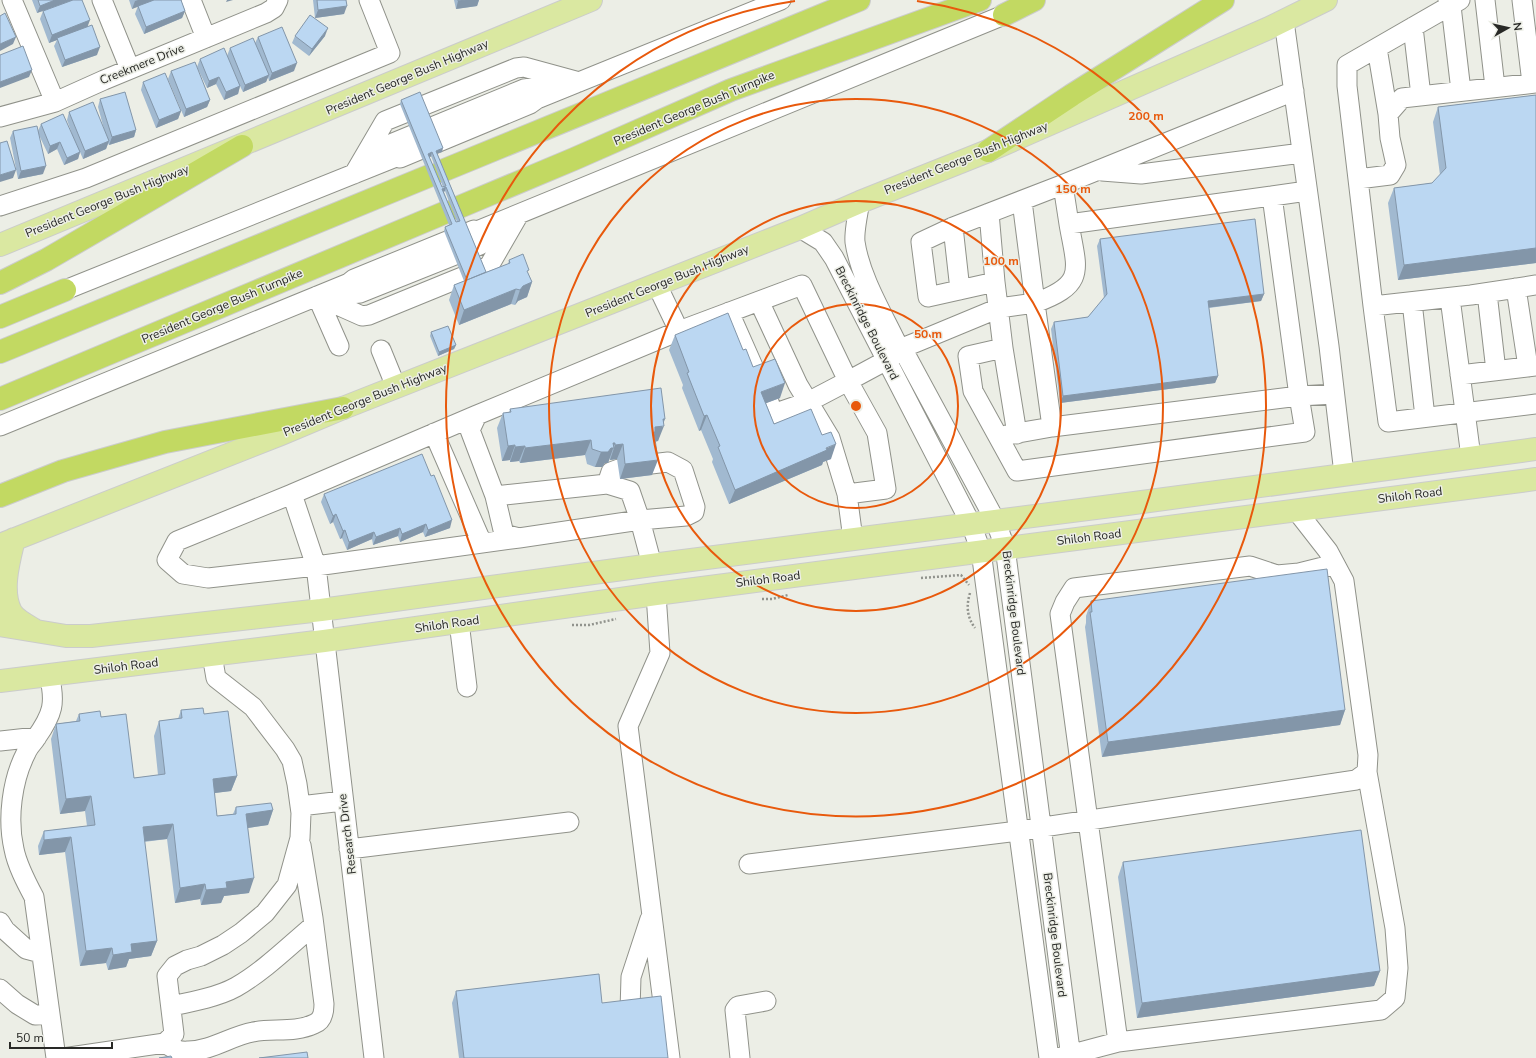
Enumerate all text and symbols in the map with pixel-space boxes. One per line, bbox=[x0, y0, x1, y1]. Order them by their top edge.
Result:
north arrow bbox=[1488, 8, 1528, 48]
text: N bbox=[1509, 22, 1525, 32]
street label: President George Bush Highway bbox=[323, 35, 492, 119]
street label: Creekmere Drive bbox=[97, 40, 187, 88]
street label: President George Bush Turnpike bbox=[611, 67, 777, 149]
text: 200 m bbox=[1128, 108, 1164, 124]
street label: President George Bush Highway bbox=[882, 117, 1051, 198]
street label: President George Bush Highway bbox=[23, 160, 192, 241]
text: 150 m bbox=[1055, 181, 1091, 197]
street label: President George Bush Highway bbox=[583, 240, 752, 321]
text: 100 m bbox=[983, 253, 1019, 269]
street label: Breckinridge Boulevard bbox=[831, 263, 903, 383]
street label: President George Bush Turnpike bbox=[139, 265, 305, 347]
text: 50 m bbox=[914, 326, 942, 342]
street label: President George Bush Highway bbox=[281, 359, 450, 440]
centre of rings bbox=[849, 399, 863, 413]
street label: Shiloh Road bbox=[1377, 483, 1443, 507]
street label: Shiloh Road bbox=[1056, 525, 1122, 549]
street label: Breckinridge Boulevard bbox=[998, 550, 1030, 676]
street label: Shiloh Road bbox=[735, 567, 801, 591]
street label: Shiloh Road bbox=[414, 612, 480, 636]
street label: Shiloh Road bbox=[93, 654, 159, 678]
street label: Research Drive bbox=[334, 793, 360, 875]
street label: Breckinridge Boulevard bbox=[1039, 872, 1071, 998]
scale bar bbox=[10, 1024, 112, 1050]
text: 50 m bbox=[16, 1030, 44, 1046]

